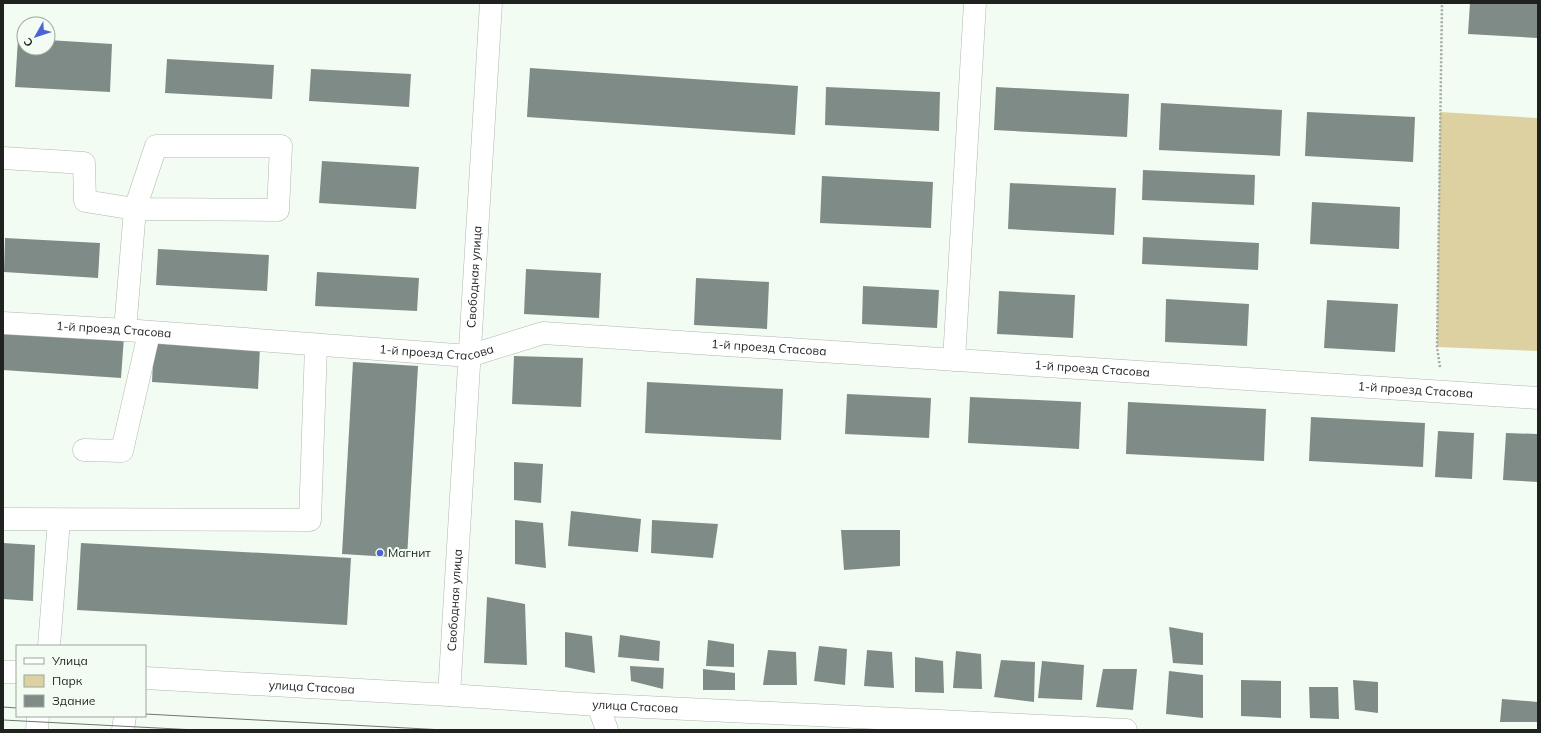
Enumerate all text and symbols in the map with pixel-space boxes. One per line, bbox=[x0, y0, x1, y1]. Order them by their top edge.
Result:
north arrow bbox=[16, 16, 56, 56]
text: С bbox=[20, 35, 36, 50]
street label: Свободная улица bbox=[463, 225, 484, 328]
street label: 1-й проезд Стасова bbox=[56, 318, 172, 340]
street label: 1-й проезд Стасова bbox=[711, 336, 827, 359]
street label: 1-й проезд Стасова bbox=[379, 341, 495, 363]
street label: 1-й проезд Стасова bbox=[1034, 357, 1150, 380]
street label: 1-й проезд Стасова bbox=[1357, 378, 1474, 401]
place label: Магнит bbox=[388, 545, 431, 560]
marker: Магнит bbox=[375, 548, 385, 558]
street label: Свободная улица bbox=[444, 549, 465, 652]
legend bbox=[16, 645, 146, 717]
text: Улица bbox=[51, 653, 88, 668]
text: Парк bbox=[52, 673, 83, 688]
street label: улица Стасова bbox=[268, 677, 355, 697]
text: Здание bbox=[52, 693, 96, 708]
street label: улица Стасова bbox=[592, 696, 679, 716]

